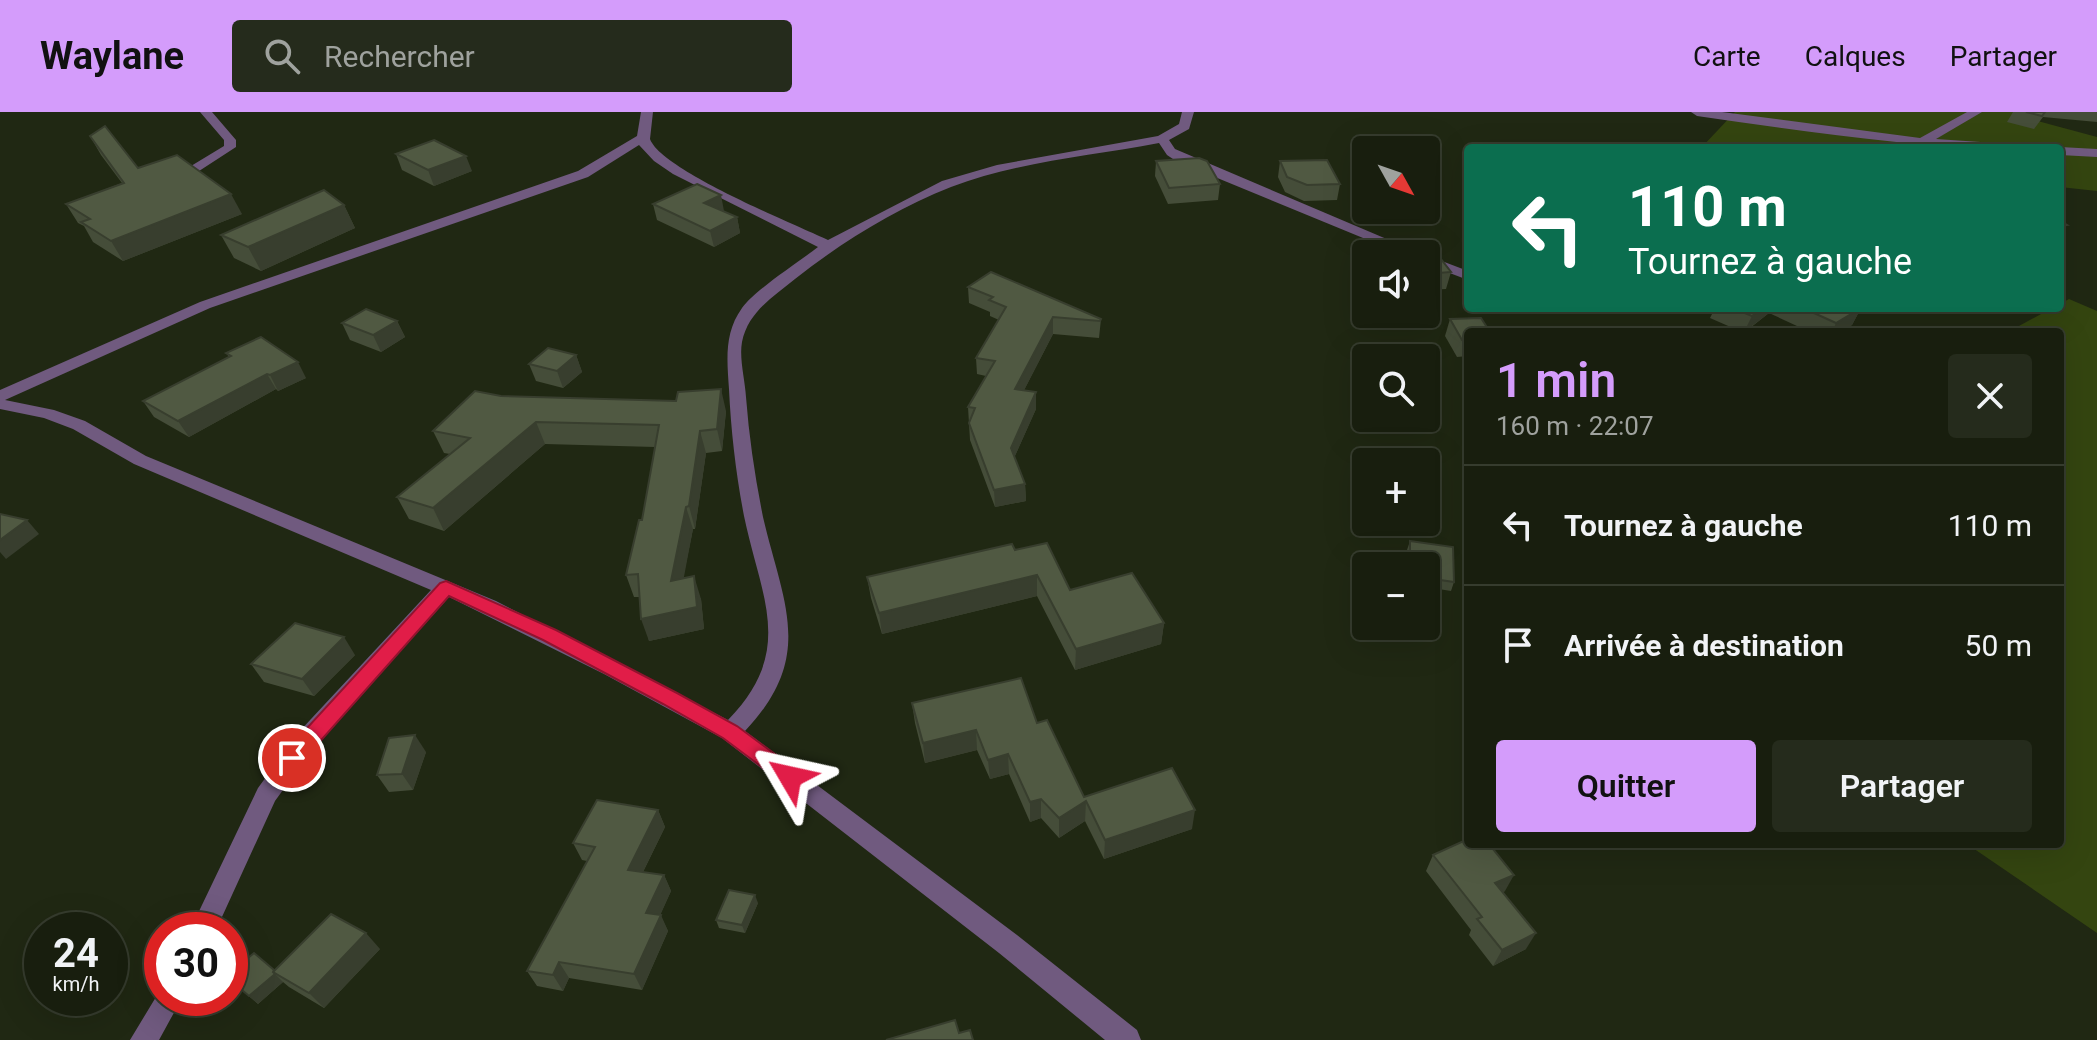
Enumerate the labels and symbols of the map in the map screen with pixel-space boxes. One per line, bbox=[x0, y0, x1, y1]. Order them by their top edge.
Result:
north arrow bbox=[1352, 136, 1440, 224]
pin bbox=[258, 724, 326, 792]
position arrow bbox=[748, 735, 832, 819]
speed limit sign: 30 bbox=[144, 912, 248, 1016]

